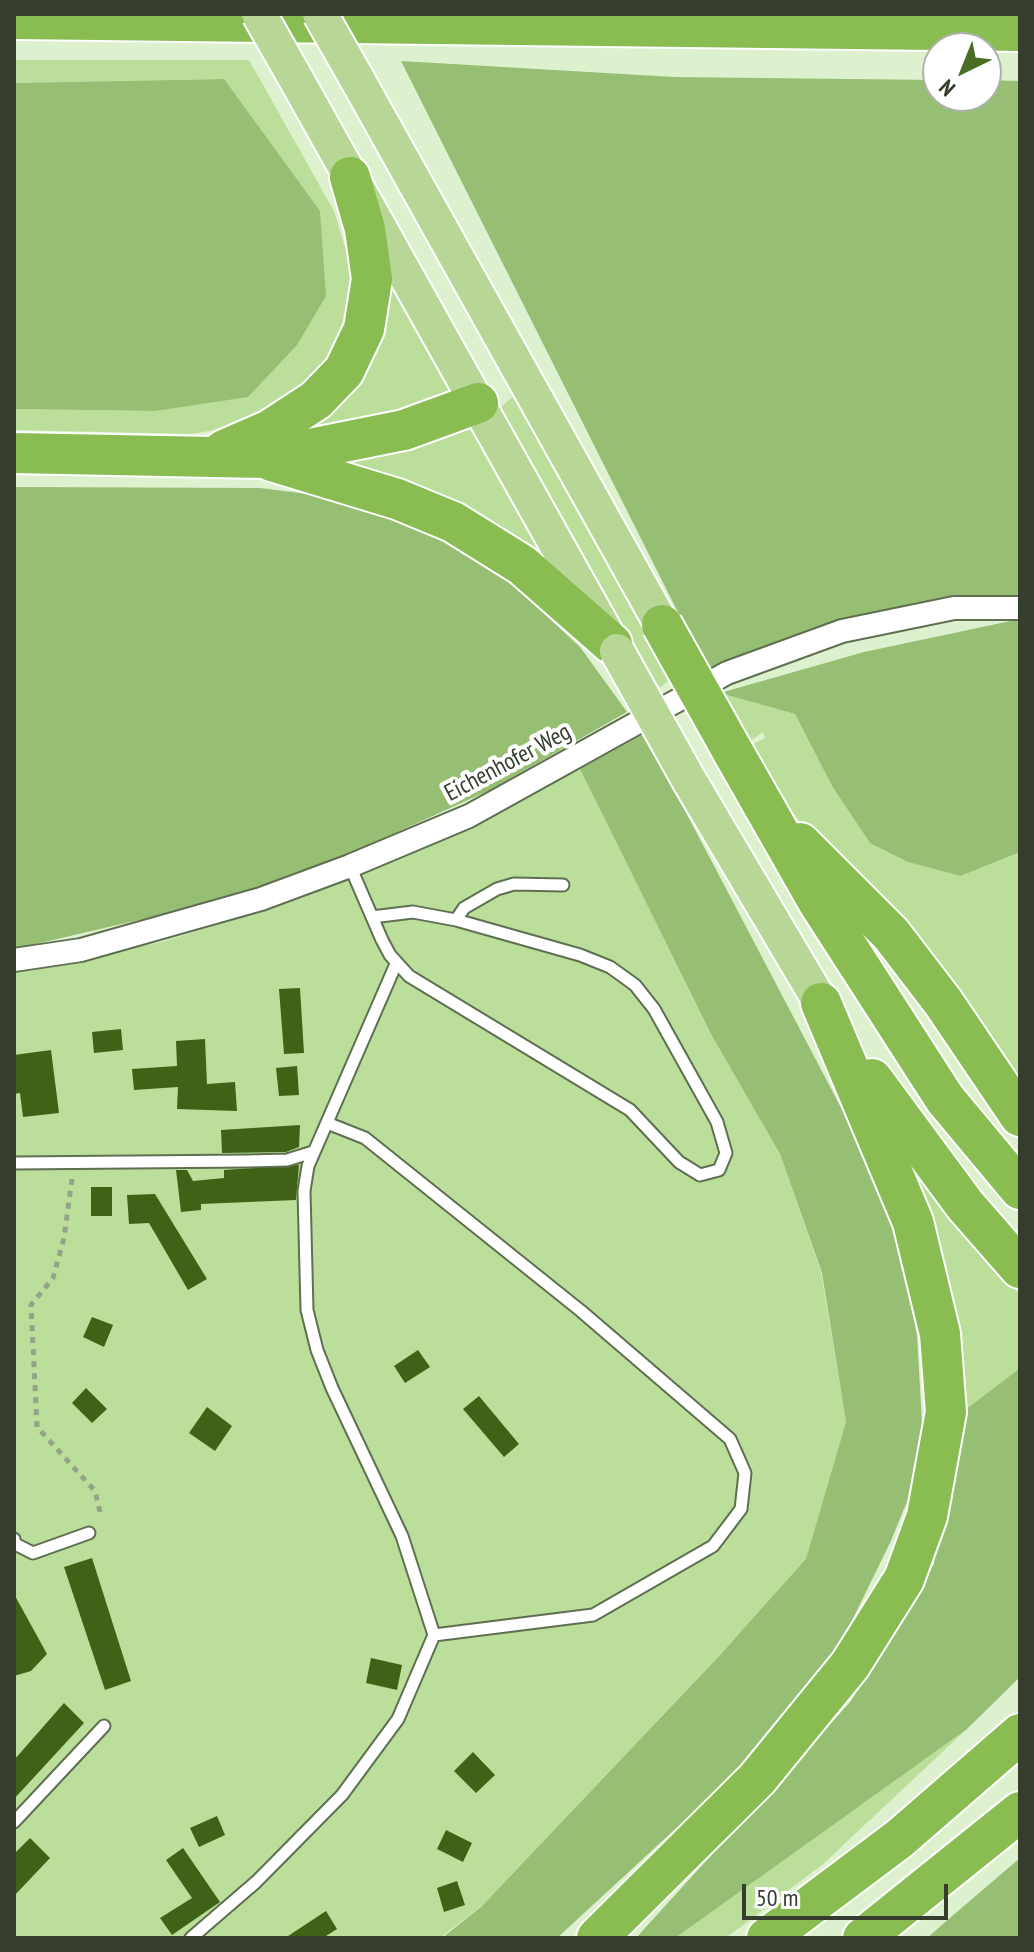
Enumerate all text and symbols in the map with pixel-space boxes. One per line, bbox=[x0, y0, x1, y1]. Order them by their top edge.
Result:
north arrow bbox=[922, 32, 1002, 112]
text: N bbox=[933, 74, 961, 102]
street label: Eichenhofer Weg bbox=[440, 718, 576, 808]
scale bar bbox=[746, 1868, 952, 1918]
text: 50 m bbox=[756, 1882, 798, 1913]

